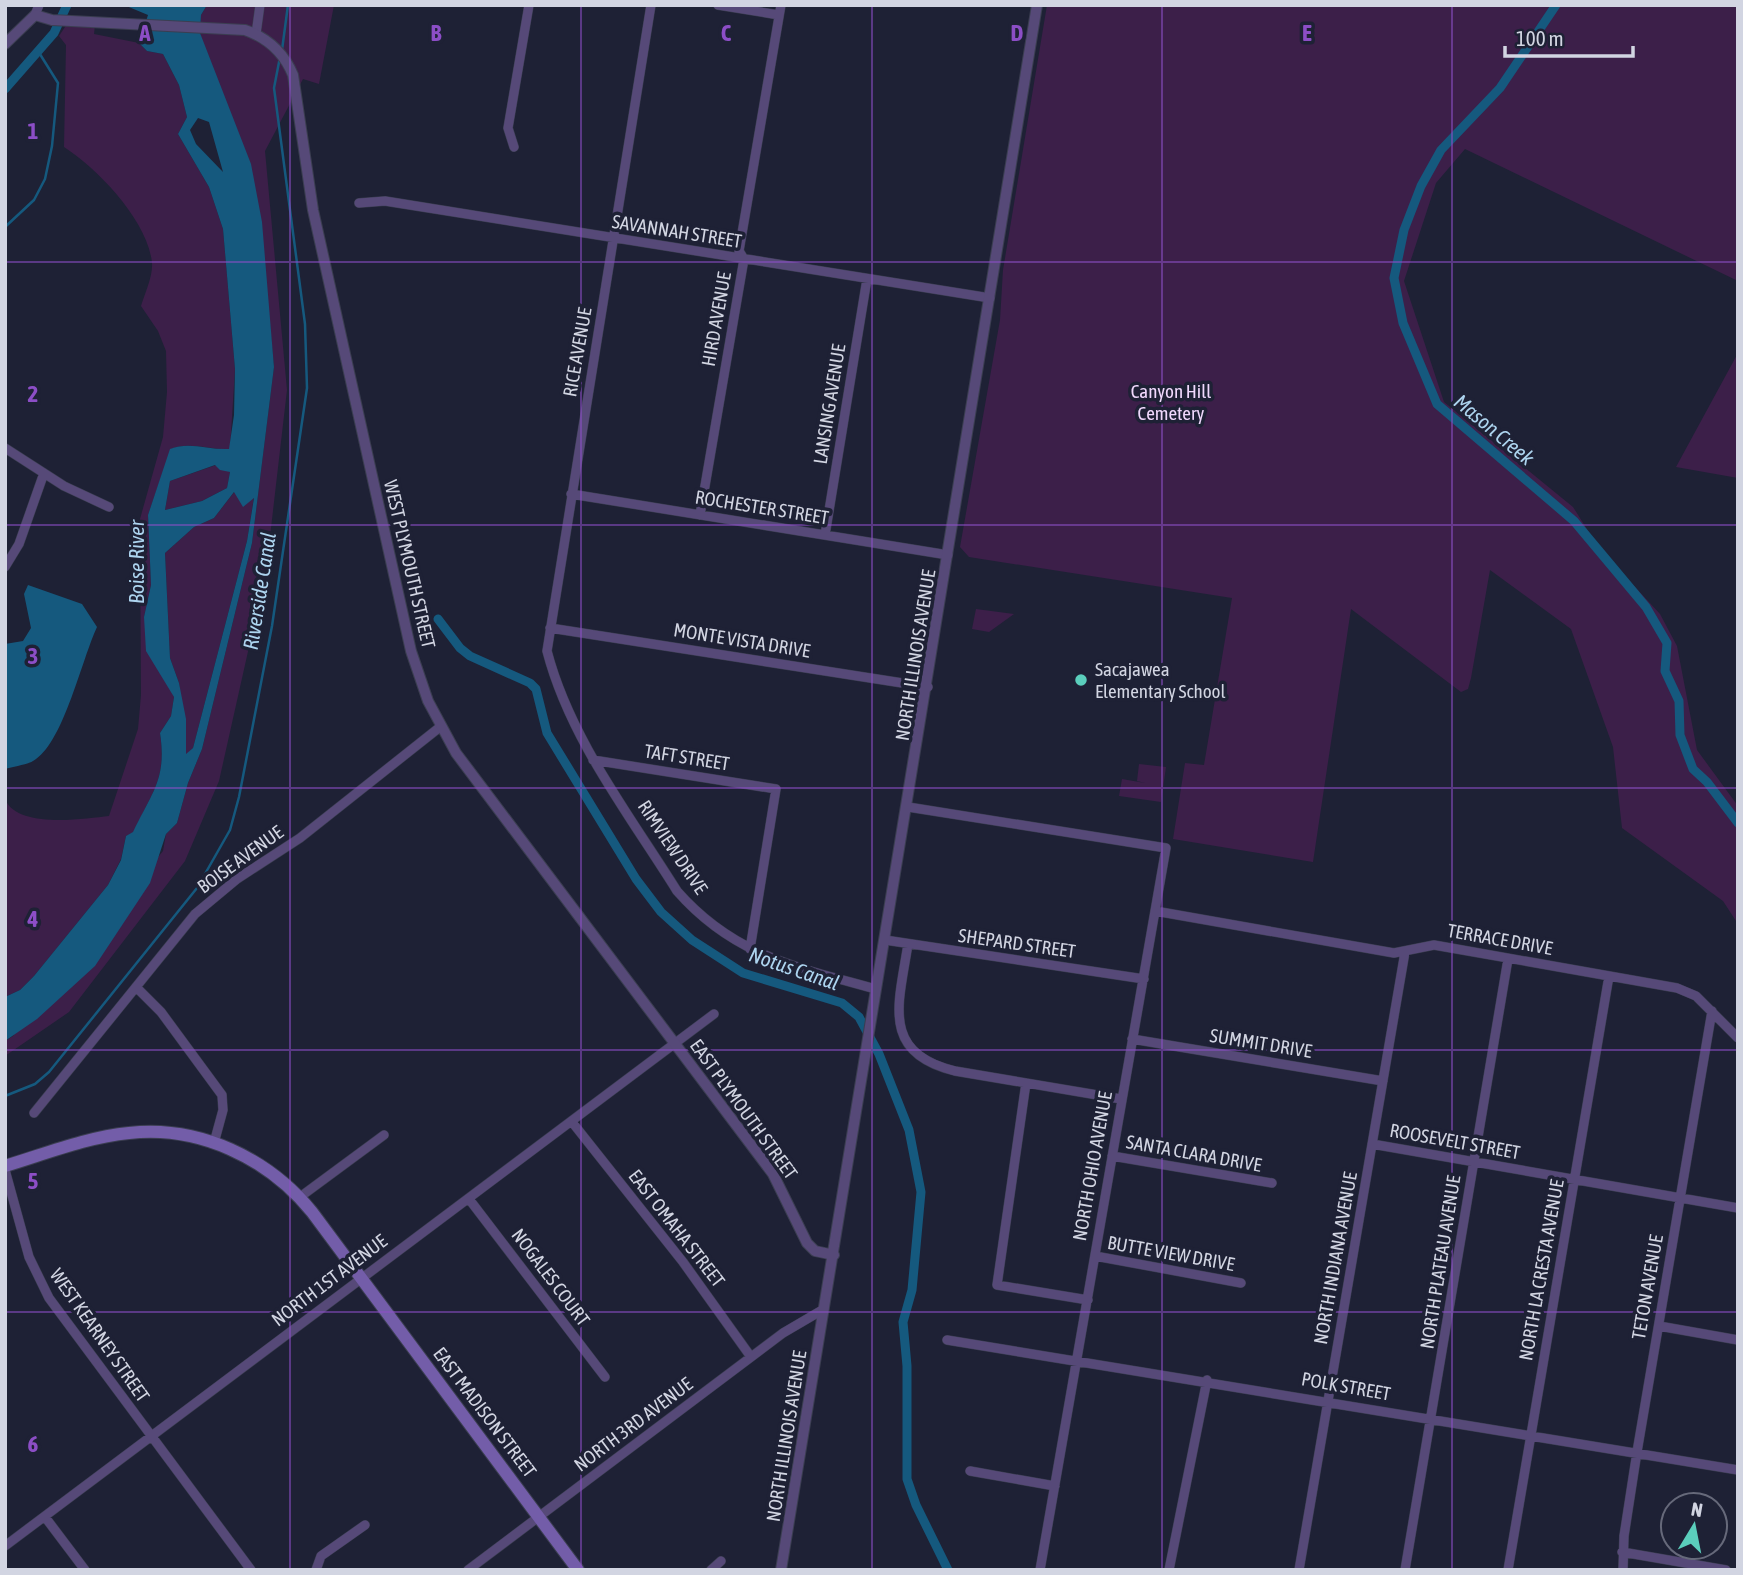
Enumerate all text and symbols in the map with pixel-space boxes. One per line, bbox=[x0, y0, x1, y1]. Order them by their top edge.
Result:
scale bar bbox=[1505, 14, 1633, 58]
text: A bbox=[138, 20, 151, 46]
text: B bbox=[431, 20, 442, 46]
text: C bbox=[721, 20, 732, 46]
text: D bbox=[1011, 20, 1024, 46]
text: E bbox=[1302, 20, 1312, 46]
text: 100 m bbox=[1516, 26, 1564, 50]
text: 1 bbox=[28, 118, 39, 144]
street label: SAVANNAH STREET bbox=[611, 210, 744, 252]
street label: HIRD AVENUE bbox=[697, 270, 735, 368]
street label: RICE AVENUE bbox=[558, 306, 596, 398]
street label: LANSING AVENUE bbox=[809, 342, 849, 466]
park label: Canyon Hill Cemetery bbox=[1131, 380, 1211, 424]
text: 2 bbox=[28, 381, 38, 407]
water label: Mason Creek bbox=[1450, 389, 1540, 470]
street label: WEST PLYMOUTH STREET bbox=[380, 478, 440, 651]
street label: ROCHESTER STREET bbox=[694, 486, 831, 529]
water label: Boise River bbox=[124, 519, 148, 604]
water label: Riverside Canal bbox=[238, 530, 280, 651]
street label: NORTH ILLINOIS AVENUE bbox=[891, 568, 939, 742]
street label: MONTE VISTA DRIVE bbox=[672, 618, 812, 662]
text: 3 bbox=[28, 643, 38, 669]
place label: Sacajawea Elementary School bbox=[1095, 658, 1226, 702]
marker: Sacajawea Elementary School bbox=[1073, 672, 1089, 688]
street label: TAFT STREET bbox=[643, 739, 732, 775]
street label: RIMVIEW DRIVE bbox=[634, 796, 712, 898]
street label: BOISE AVENUE bbox=[193, 821, 287, 897]
text: 4 bbox=[27, 906, 39, 932]
street label: TERRACE DRIVE bbox=[1446, 919, 1554, 959]
street label: SHEPARD STREET bbox=[957, 924, 1078, 962]
water label: Notus Canal bbox=[746, 941, 842, 995]
street label: SUMMIT DRIVE bbox=[1208, 1024, 1314, 1062]
street label: EAST PLYMOUTH STREET bbox=[686, 1035, 803, 1184]
street label: NORTH OHIO AVENUE bbox=[1068, 1090, 1116, 1242]
street label: ROOSEVELT STREET bbox=[1388, 1119, 1523, 1163]
street label: SANTA CLARA DRIVE bbox=[1125, 1130, 1263, 1176]
street label: EAST OMAHA STREET bbox=[624, 1165, 730, 1292]
text: 5 bbox=[28, 1168, 39, 1194]
street label: NORTH INDIANA AVENUE bbox=[1309, 1170, 1361, 1346]
street label: NORTH PLATEAU AVENUE bbox=[1415, 1174, 1465, 1350]
street label: NORTH LA CRESTA AVENUE bbox=[1514, 1178, 1568, 1362]
street label: NOGALES COURT bbox=[507, 1224, 595, 1330]
street label: NORTH 1ST AVENUE bbox=[267, 1230, 391, 1330]
street label: BUTTE VIEW DRIVE bbox=[1106, 1231, 1236, 1275]
street label: TETON AVENUE bbox=[1627, 1233, 1667, 1341]
street label: WEST KEARNEY STREET bbox=[46, 1264, 155, 1406]
street label: EAST MADISON STREET bbox=[429, 1343, 541, 1482]
street label: NORTH ILLINOIS AVENUE bbox=[762, 1349, 810, 1523]
street label: POLK STREET bbox=[1300, 1367, 1393, 1405]
street label: NORTH 3RD AVENUE bbox=[570, 1372, 696, 1476]
text: 6 bbox=[28, 1431, 39, 1457]
north arrow bbox=[1659, 1491, 1729, 1561]
text: N bbox=[1690, 1497, 1704, 1521]

